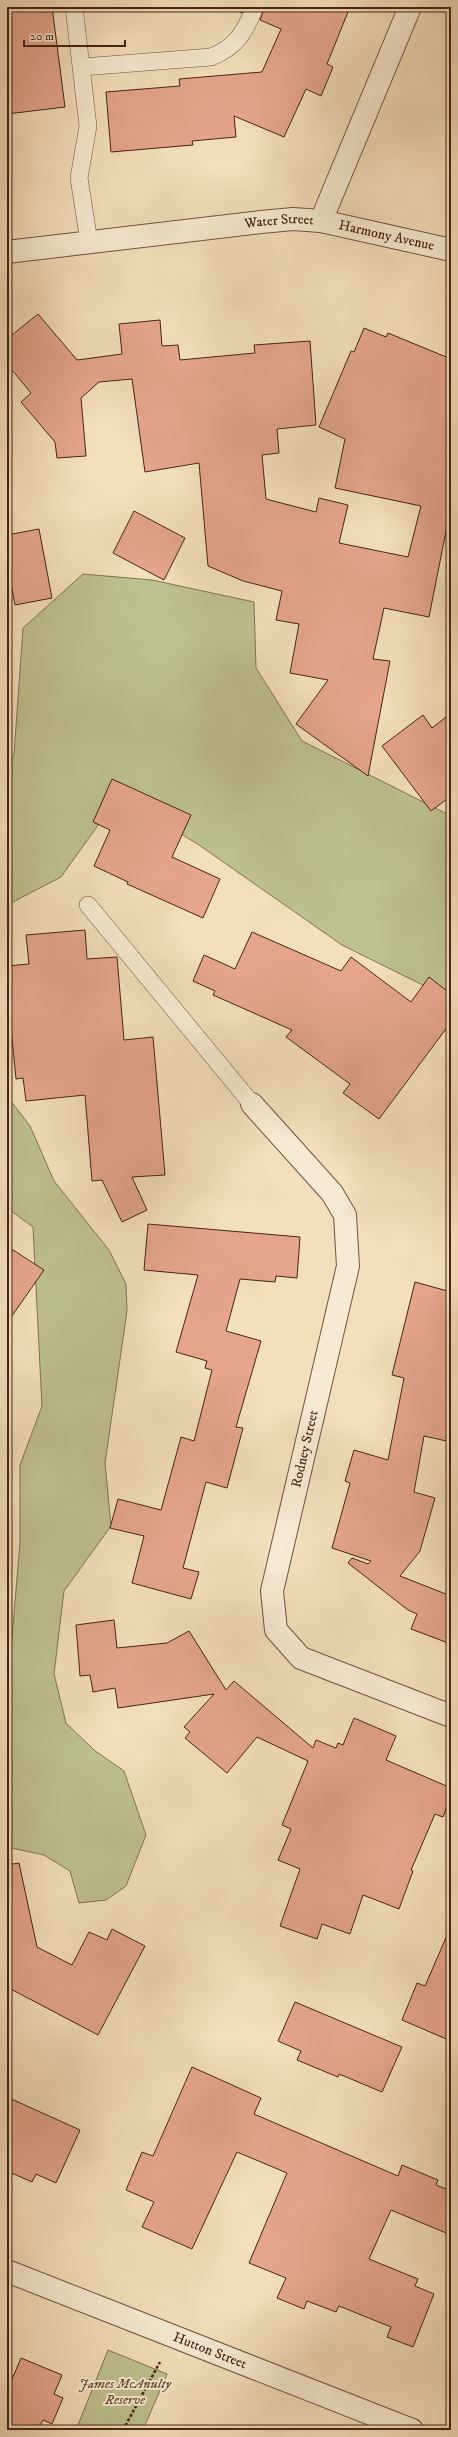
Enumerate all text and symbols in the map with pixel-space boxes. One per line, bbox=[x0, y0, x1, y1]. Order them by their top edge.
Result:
scale bar bbox=[24, 22, 125, 48]
text: 20 m bbox=[30, 29, 54, 44]
street label: Water Street bbox=[243, 210, 315, 233]
street label: Harmony Avenue bbox=[337, 216, 436, 255]
street label: Rodney Street bbox=[287, 1408, 323, 1489]
street label: Hutton Street bbox=[171, 2328, 250, 2373]
park label: James McAnulty Reserve bbox=[79, 2375, 173, 2409]

